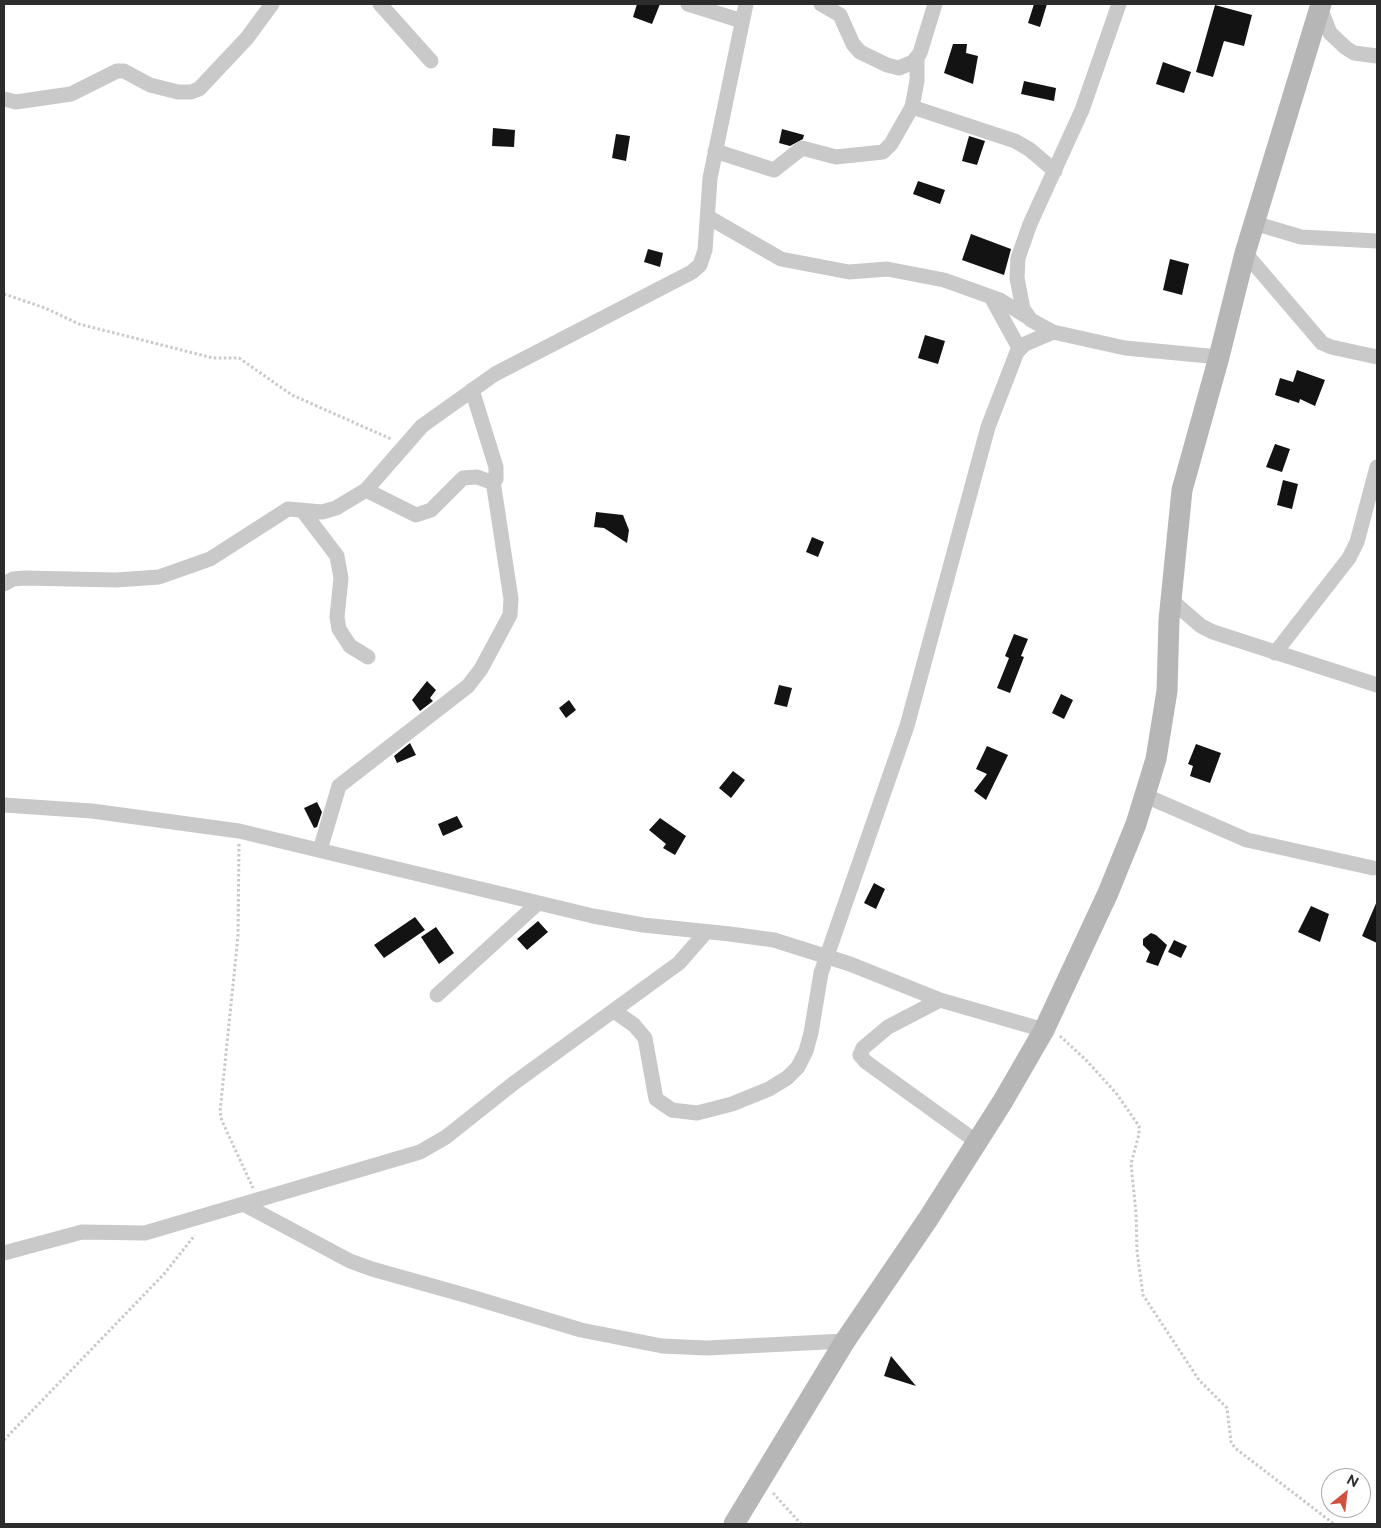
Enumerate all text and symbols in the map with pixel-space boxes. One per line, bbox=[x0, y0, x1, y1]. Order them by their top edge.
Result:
north arrow bbox=[1321, 1468, 1371, 1518]
text: N bbox=[1344, 1471, 1361, 1490]

